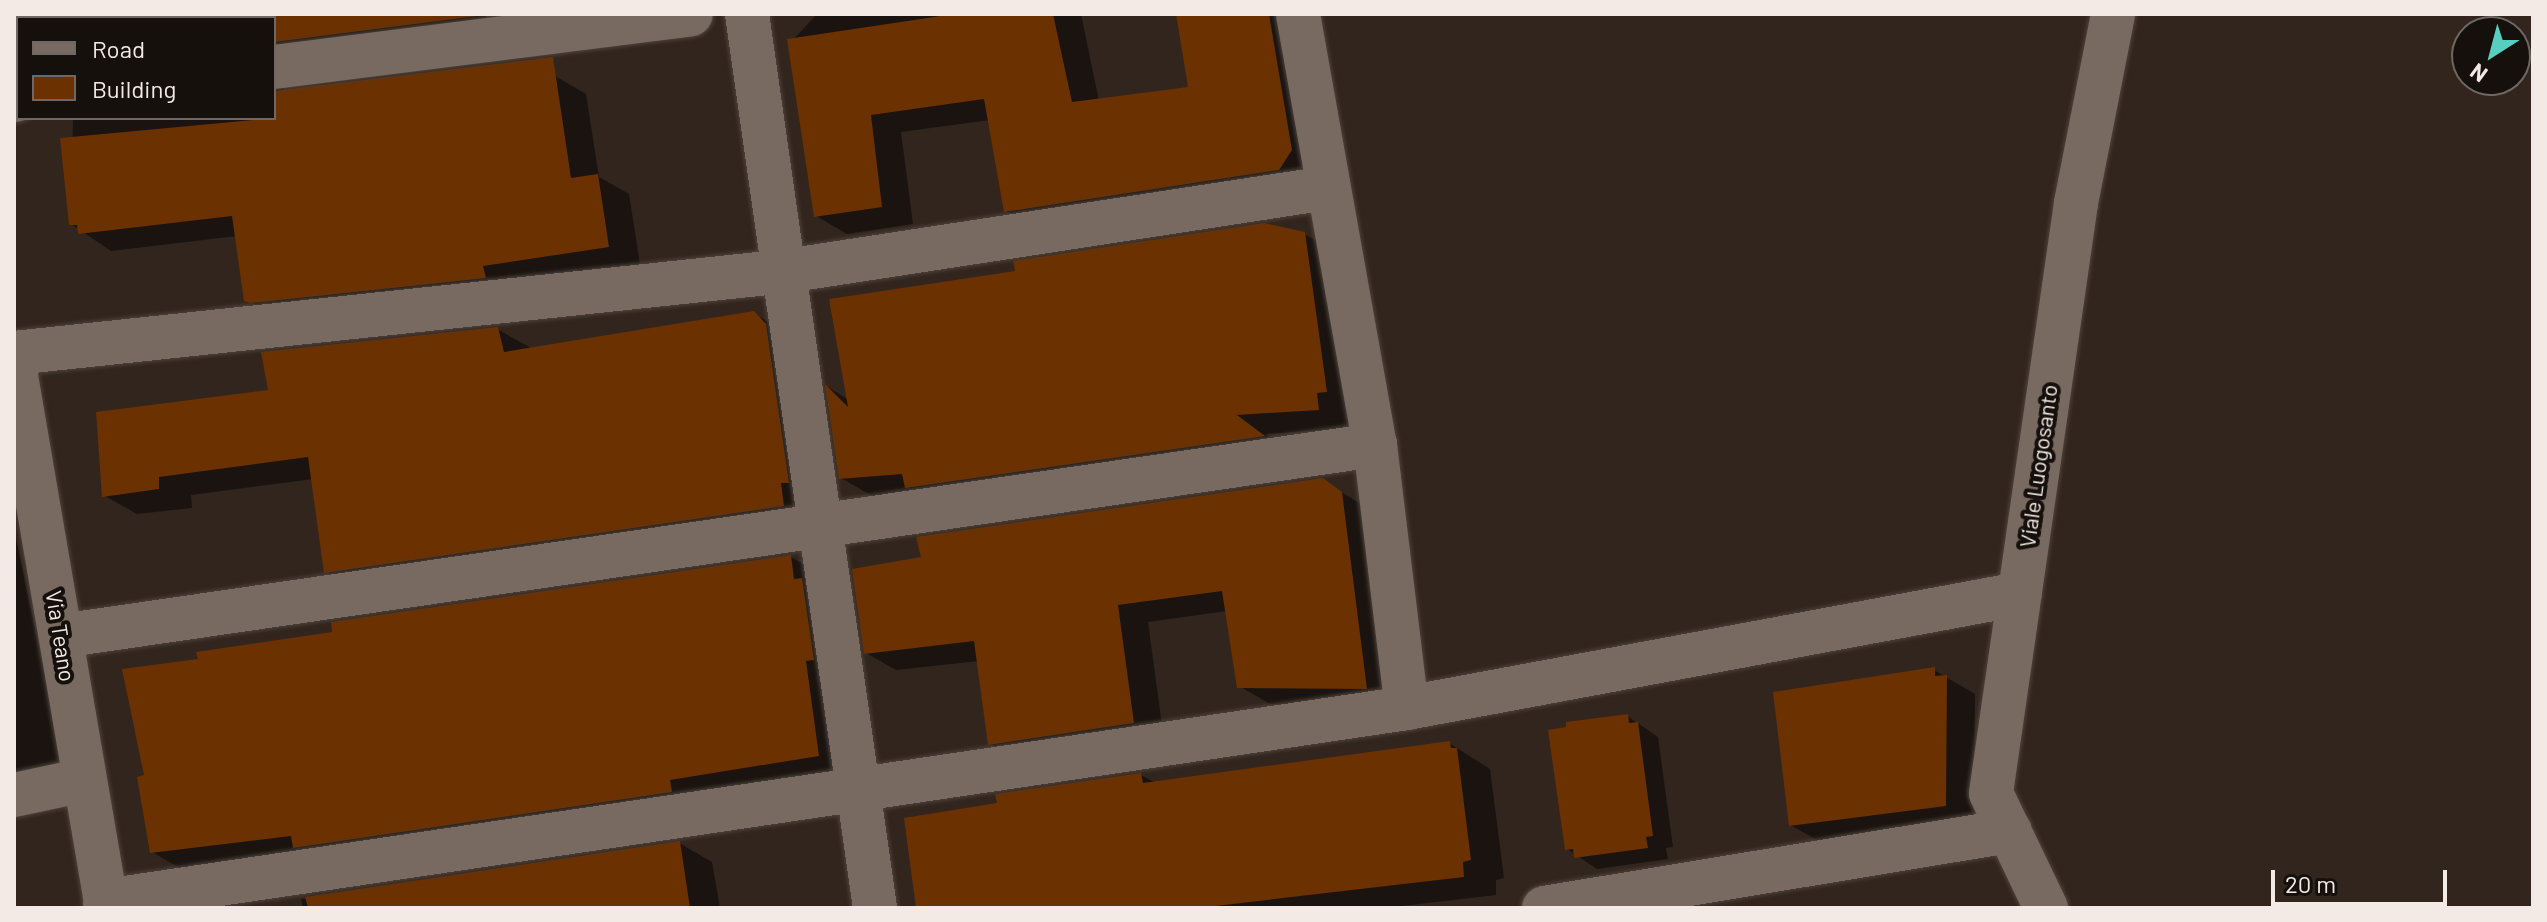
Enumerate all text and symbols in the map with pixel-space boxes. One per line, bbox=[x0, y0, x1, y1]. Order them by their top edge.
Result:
legend bbox=[16, 16, 276, 120]
north arrow bbox=[2451, 16, 2531, 96]
text: Road bbox=[92, 34, 145, 63]
text: N bbox=[2465, 59, 2492, 89]
text: Building bbox=[92, 74, 176, 103]
street label: Viale Luogosanto bbox=[2013, 383, 2063, 549]
street label: Via Teano bbox=[41, 589, 81, 683]
scale bar bbox=[2275, 854, 2451, 904]
text: 20 m bbox=[2285, 869, 2336, 898]

